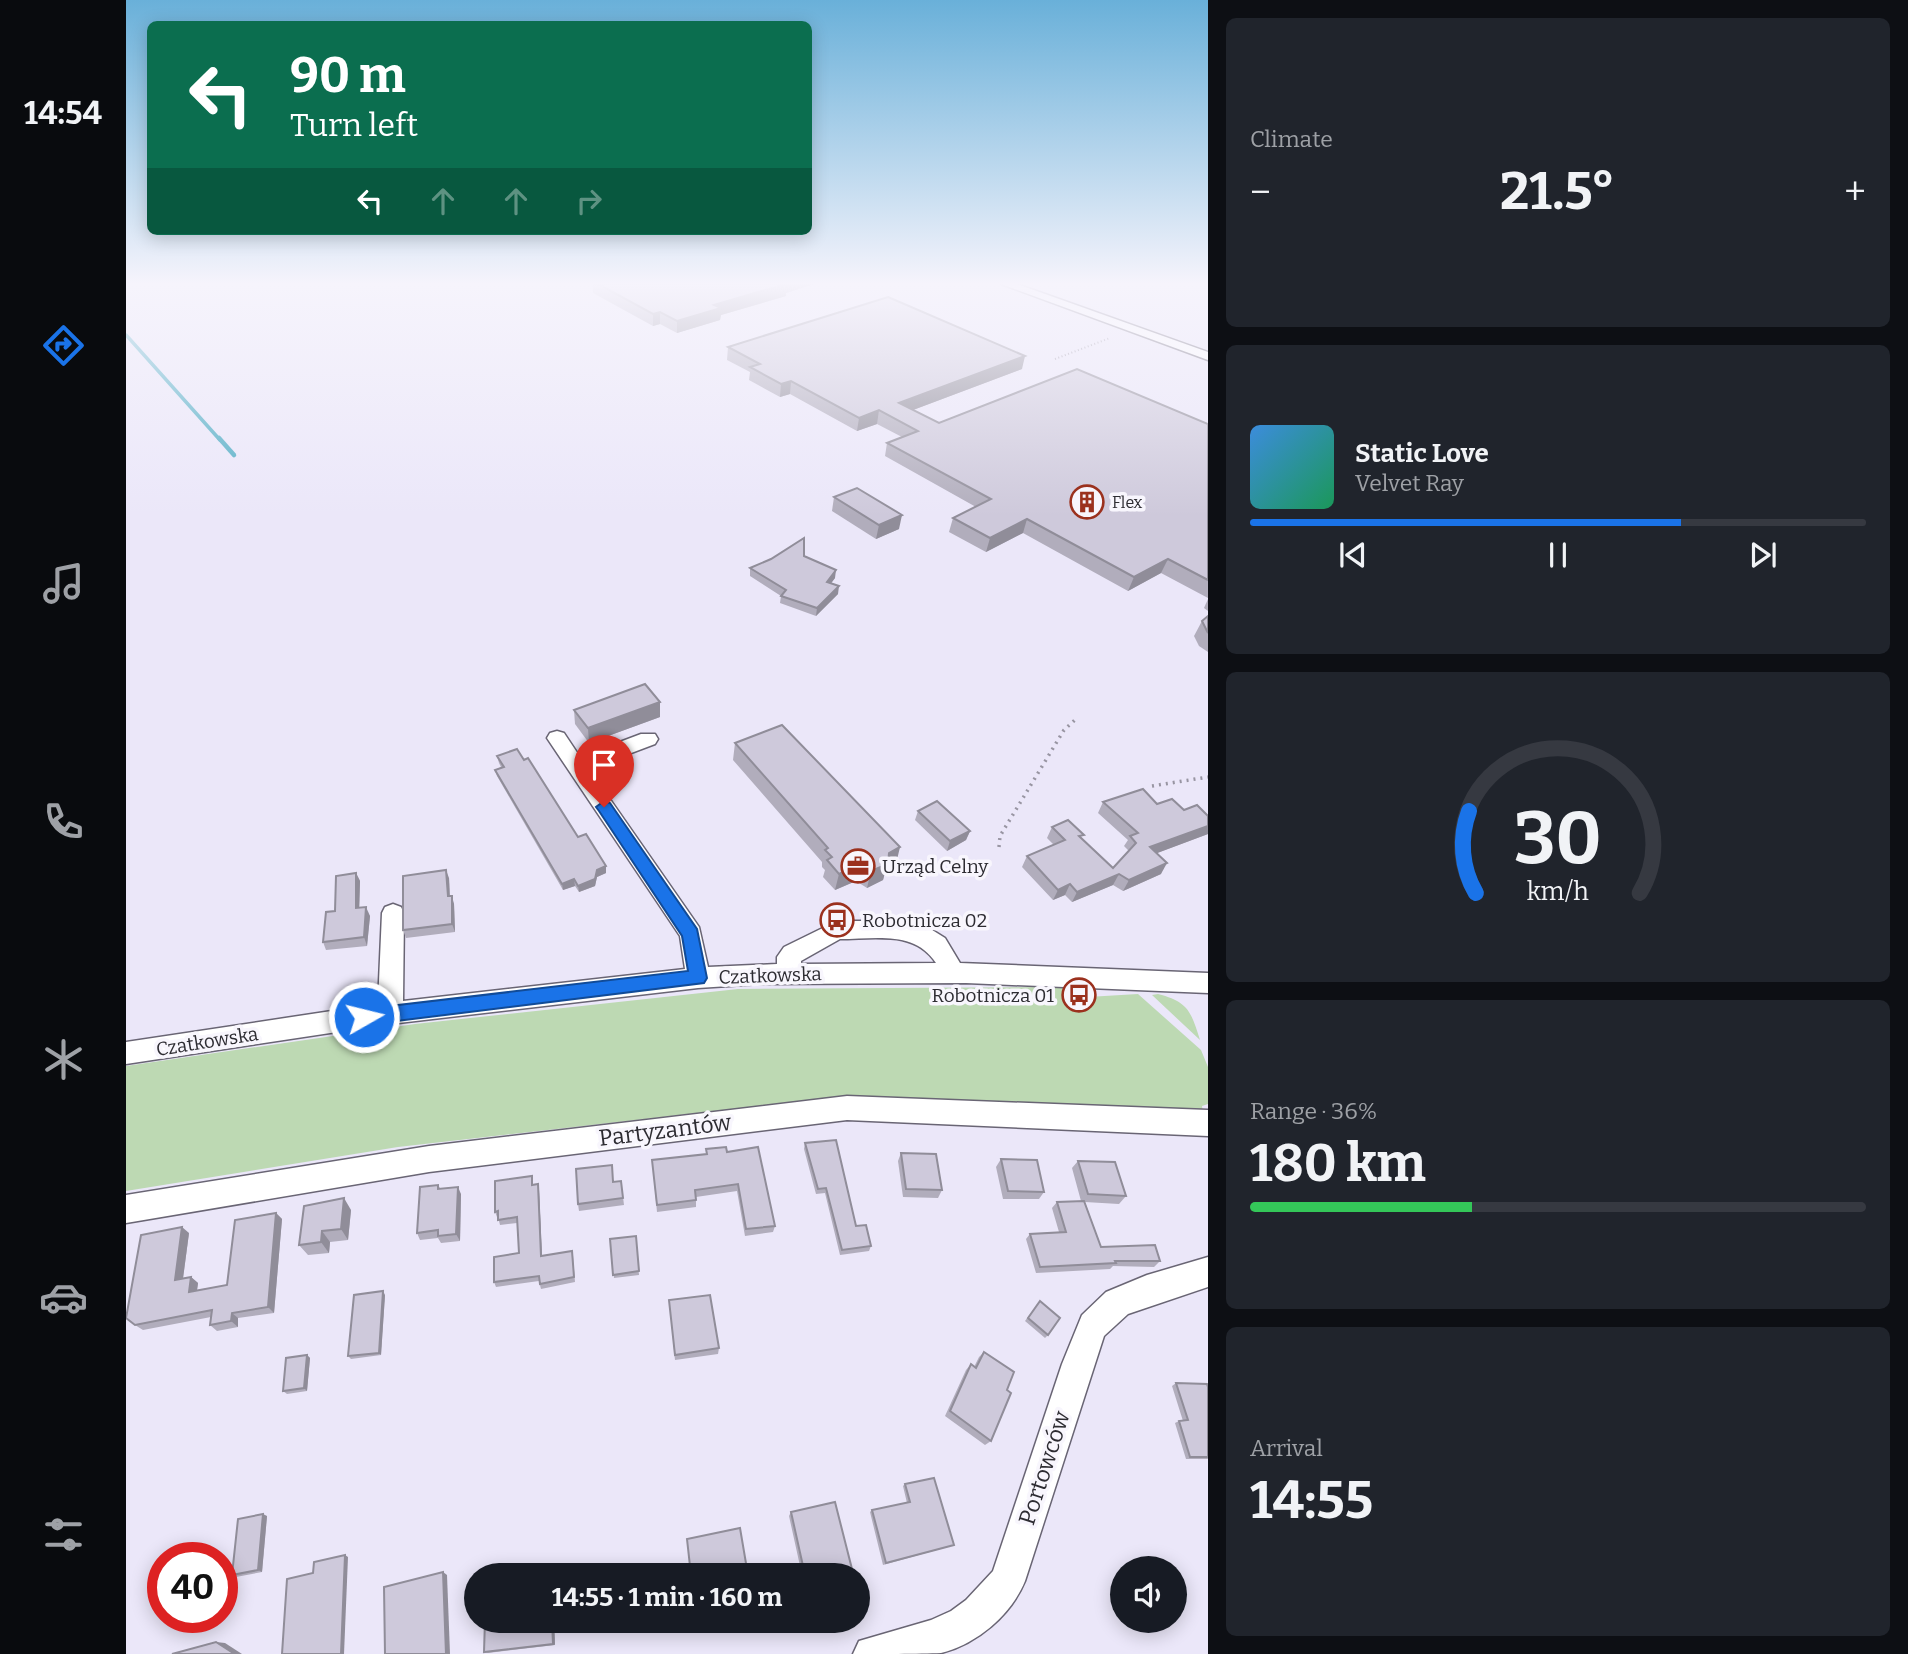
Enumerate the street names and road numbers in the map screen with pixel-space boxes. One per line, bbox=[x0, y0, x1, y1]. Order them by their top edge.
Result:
street label: Czatkowska bbox=[718, 962, 823, 989]
street label: Czatkowska bbox=[154, 1022, 260, 1061]
street label: Partyzantów bbox=[597, 1108, 733, 1152]
street label: Portowców bbox=[1012, 1407, 1076, 1528]

